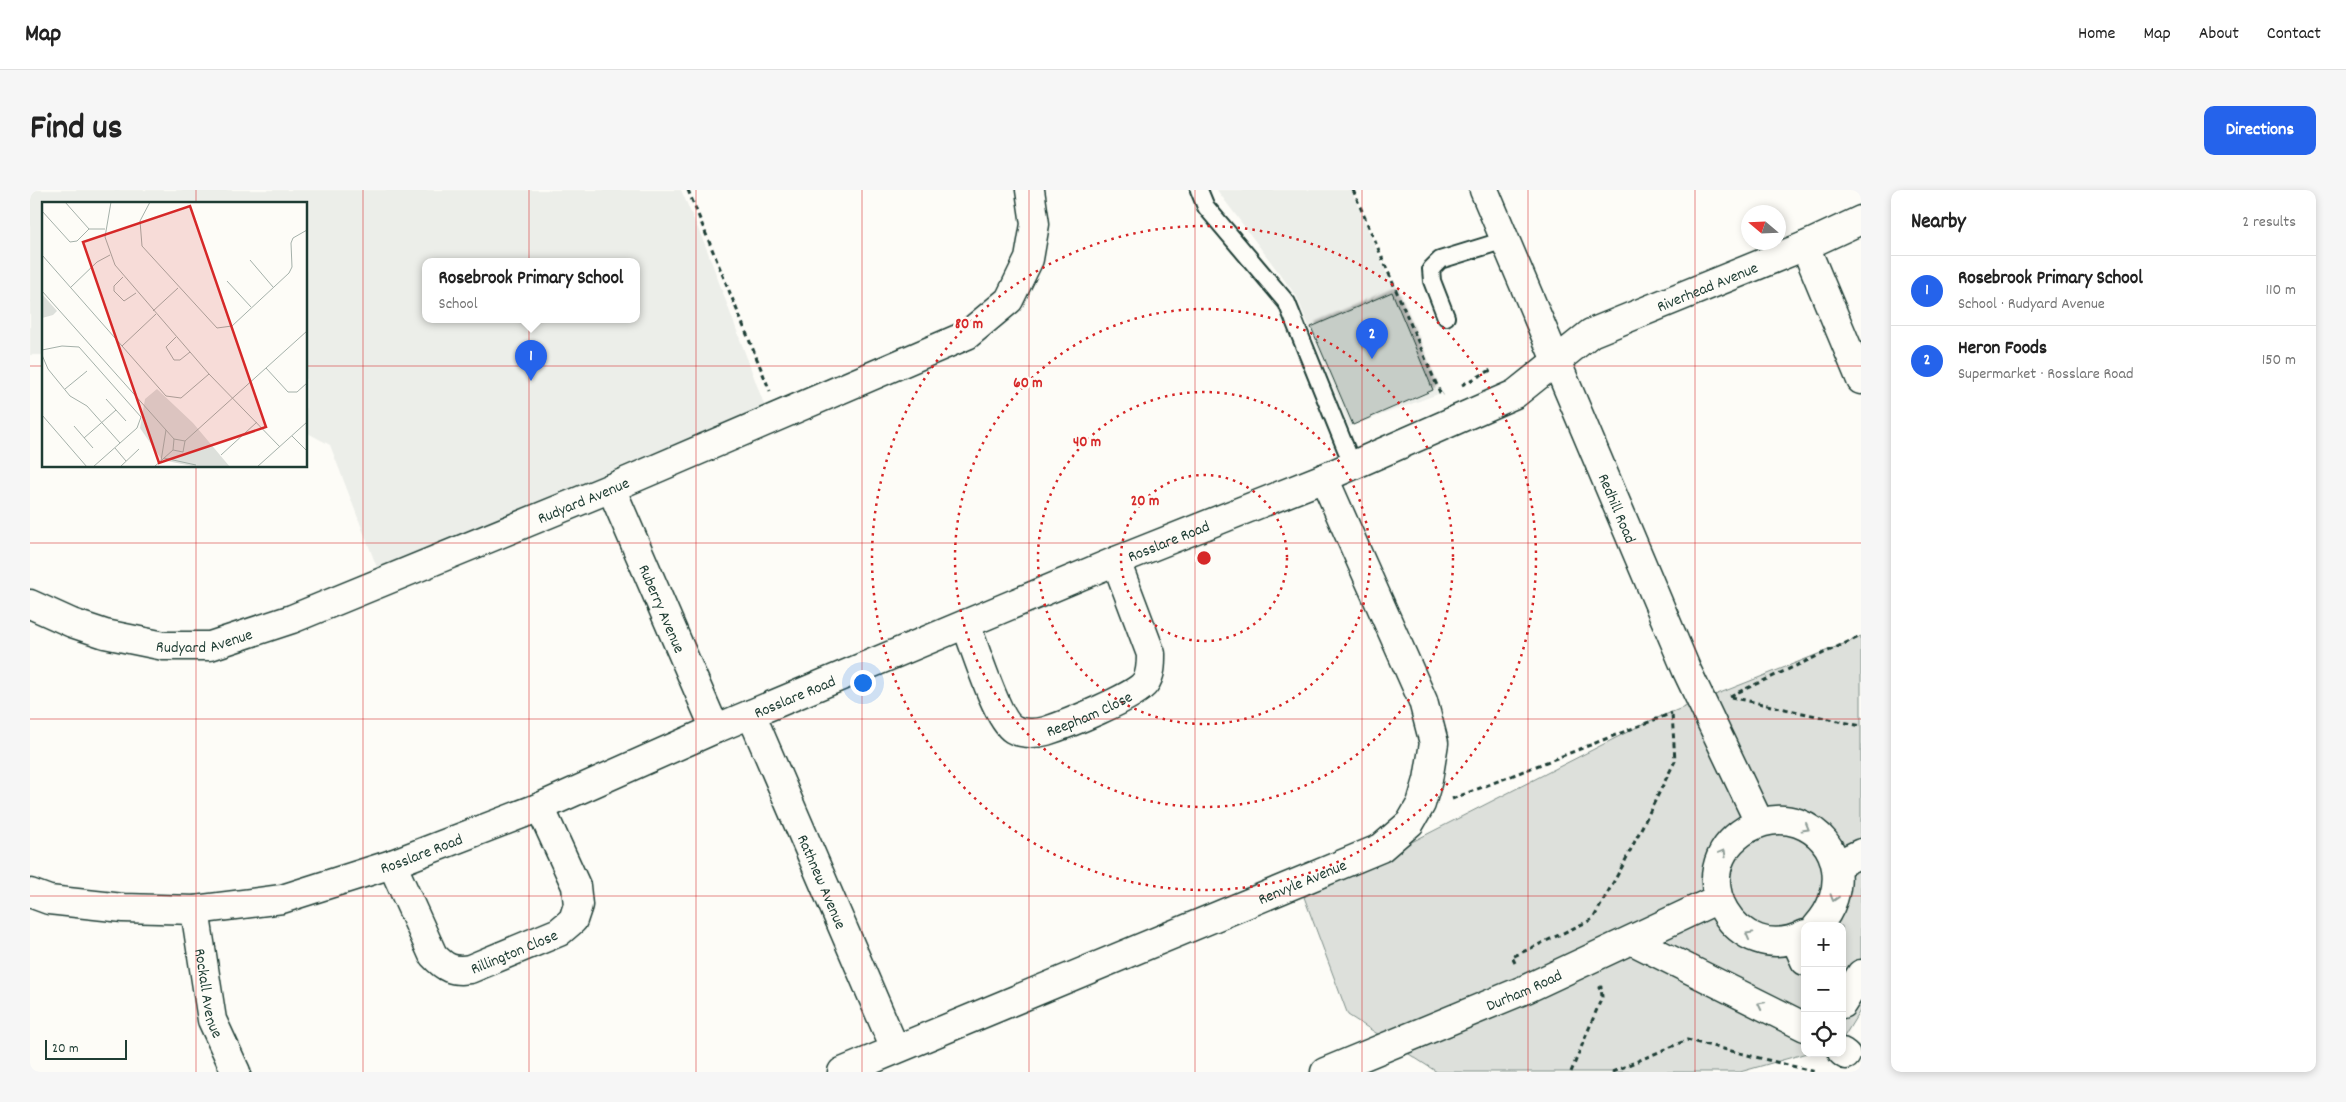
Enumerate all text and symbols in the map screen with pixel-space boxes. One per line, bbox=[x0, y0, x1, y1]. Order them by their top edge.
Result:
text: Map bbox=[25, 18, 61, 52]
text: Home bbox=[2078, 22, 2115, 47]
text: Map bbox=[2143, 22, 2171, 47]
text: About bbox=[2199, 22, 2239, 47]
text: Contact bbox=[2267, 22, 2321, 47]
text: Find us bbox=[30, 105, 122, 155]
button: Directions bbox=[2204, 106, 2316, 155]
inset map bbox=[42, 202, 308, 468]
north arrow bbox=[1741, 205, 1786, 250]
text: Nearby bbox=[1911, 208, 1966, 238]
text: 2 results bbox=[2242, 211, 2296, 234]
street label: Riverhead Avenue bbox=[1654, 257, 1762, 319]
popup bbox=[422, 258, 640, 323]
text: Rosebrook Primary School bbox=[439, 266, 623, 293]
text: Rosebrook Primary School bbox=[1958, 266, 2143, 293]
text: 1 bbox=[1925, 279, 1929, 302]
text: 110 m bbox=[2266, 279, 2296, 302]
text: School bbox=[439, 293, 477, 316]
text: School · Rudyard Avenue bbox=[1958, 293, 2105, 316]
text: 80 m bbox=[955, 314, 983, 336]
pin: 2 bbox=[1356, 318, 1388, 359]
text: Heron Foods bbox=[1958, 336, 2047, 363]
pin: 1 bbox=[515, 340, 547, 381]
text: 2 bbox=[1924, 349, 1931, 372]
text: 150 m bbox=[2262, 349, 2296, 372]
text: Supermarket · Rosslare Road bbox=[1958, 363, 2134, 386]
text: 60 m bbox=[1013, 373, 1043, 395]
text: 40 m bbox=[1073, 432, 1101, 454]
street label: Redhill Road bbox=[1591, 470, 1641, 547]
street label: Rudyard Avenue bbox=[535, 472, 633, 531]
text: 20 m bbox=[1131, 491, 1159, 513]
street label: Rosslare Road bbox=[1125, 516, 1213, 569]
centre of rings bbox=[1195, 549, 1213, 567]
street label: Ruberry Avenue bbox=[631, 561, 690, 657]
street label: Rudyard Avenue bbox=[154, 624, 256, 660]
your location bbox=[850, 670, 876, 696]
street label: Rosslare Road bbox=[751, 671, 840, 725]
street label: Reepham Close bbox=[1044, 686, 1137, 744]
one-way arrow bbox=[1800, 821, 1809, 831]
street label: Rosslare Road bbox=[378, 829, 466, 881]
street label: Rathnew Avenue bbox=[790, 831, 851, 933]
one-way arrow bbox=[1717, 849, 1727, 858]
street label: Renvyle Avenue bbox=[1255, 855, 1351, 912]
one-way arrow bbox=[1830, 893, 1840, 901]
map controls bbox=[1801, 922, 1846, 1057]
button: + bbox=[1801, 922, 1846, 967]
street label: Rillington Close bbox=[468, 925, 562, 982]
one-way arrow bbox=[1745, 931, 1754, 941]
street label: Rockall Avenue bbox=[187, 947, 228, 1042]
street label: Durham Road bbox=[1483, 965, 1566, 1018]
button: − bbox=[1801, 967, 1846, 1012]
one-way arrow bbox=[1757, 1001, 1766, 1011]
button: locate bbox=[1801, 1012, 1846, 1057]
scale bar bbox=[45, 1037, 128, 1060]
text: 20 m bbox=[52, 1039, 79, 1059]

